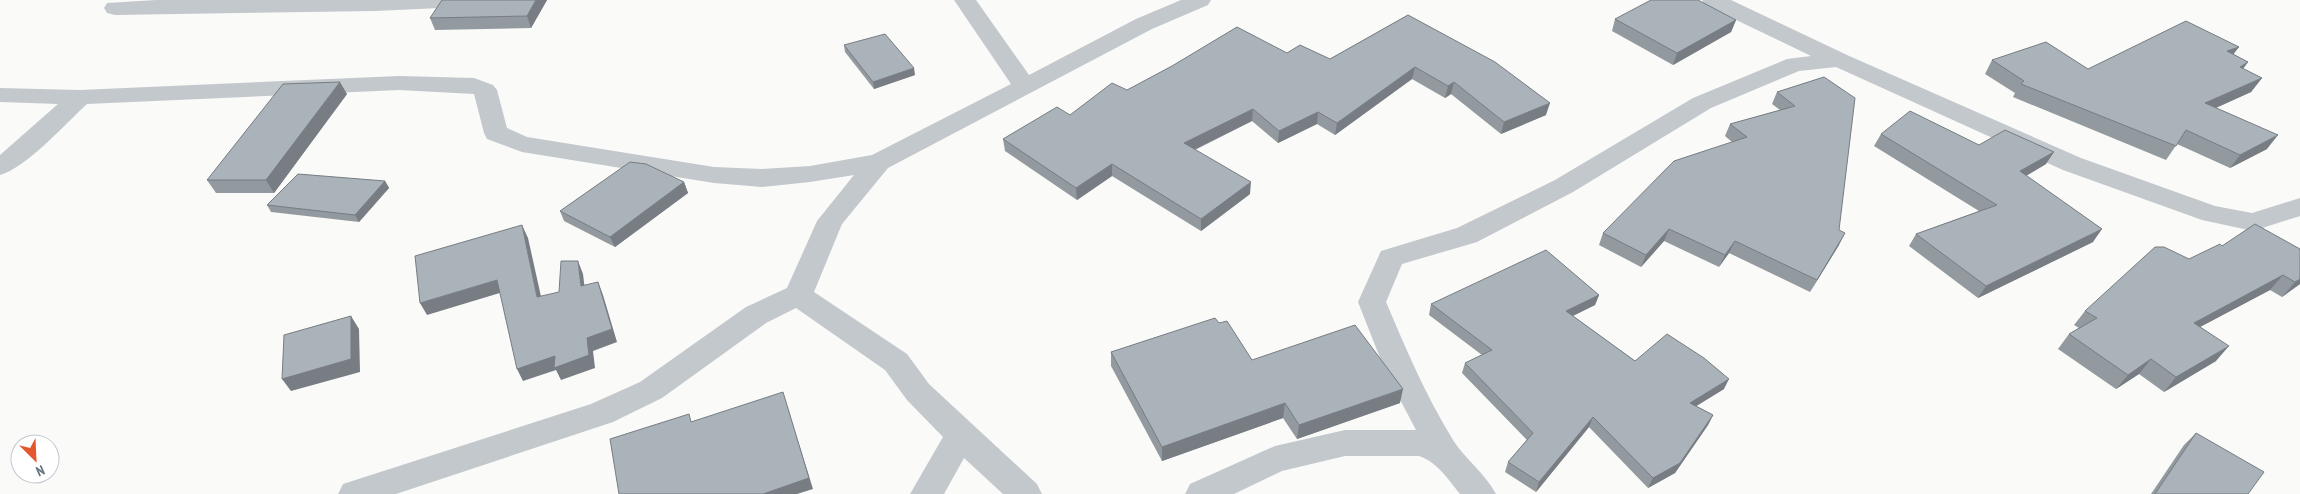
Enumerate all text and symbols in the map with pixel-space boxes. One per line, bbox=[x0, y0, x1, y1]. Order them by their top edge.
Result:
north arrow bbox=[10, 434, 60, 484]
text: N bbox=[33, 461, 47, 481]

